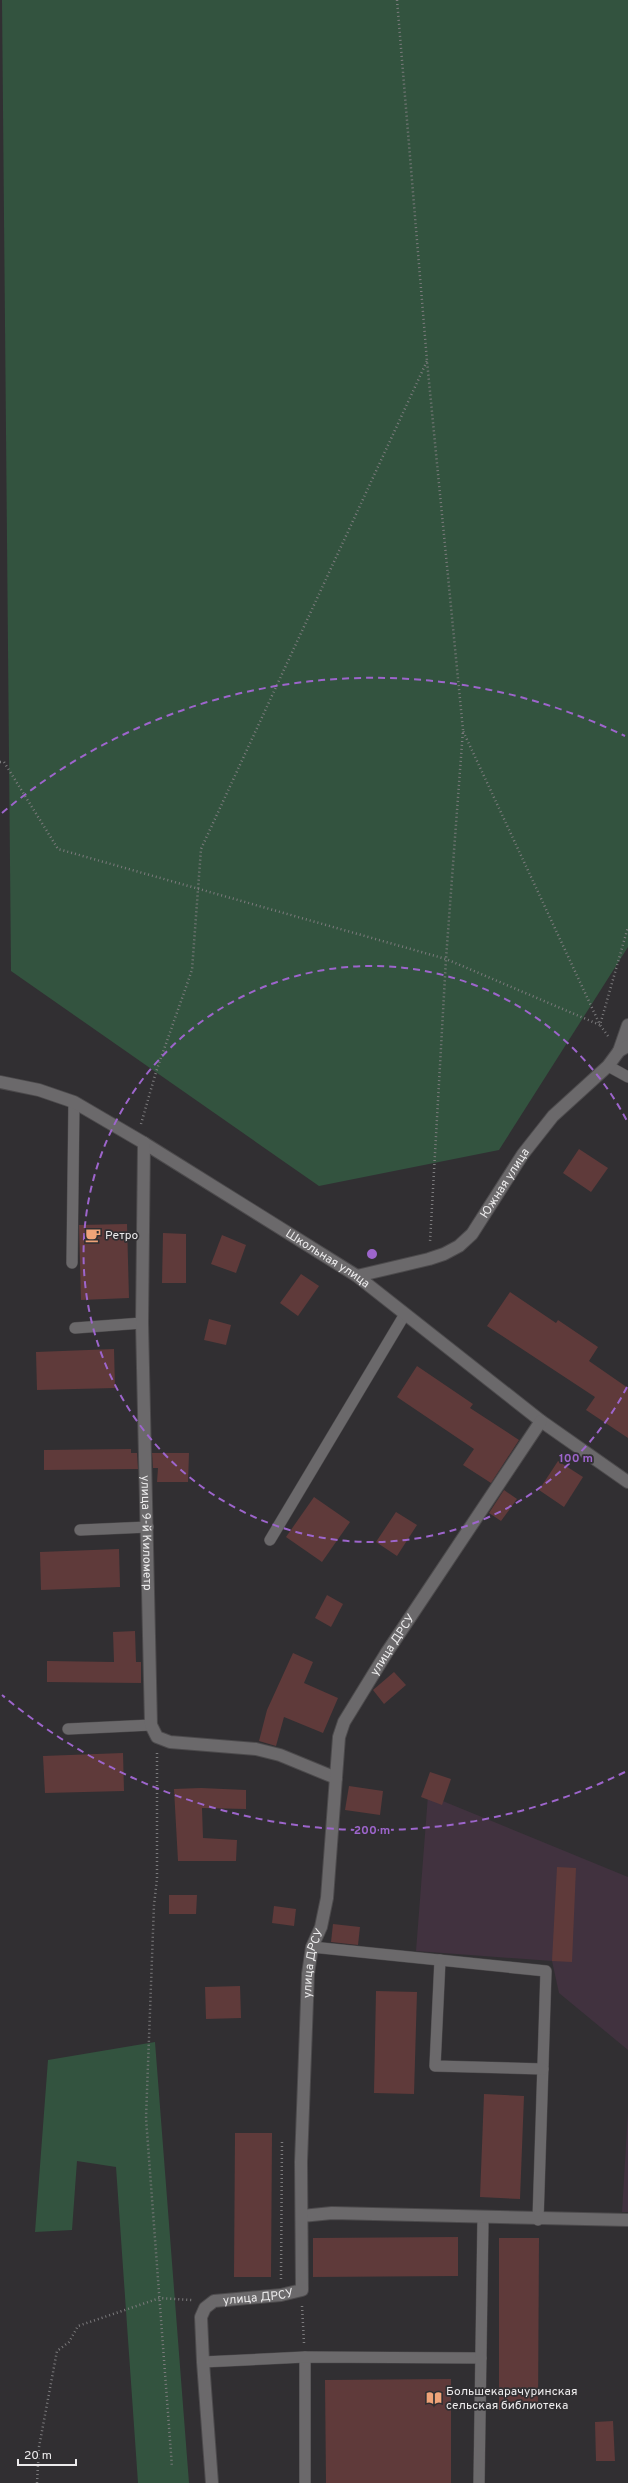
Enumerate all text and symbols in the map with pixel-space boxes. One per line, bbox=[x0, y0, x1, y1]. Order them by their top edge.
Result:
street label: Южная улица bbox=[477, 1145, 534, 1222]
cafe icon: Ретро bbox=[84, 1226, 102, 1244]
street label: Школьная улица bbox=[282, 1226, 373, 1292]
place label: Ретро bbox=[105, 1228, 139, 1244]
centre of rings bbox=[365, 1247, 379, 1261]
text: 100 m bbox=[559, 1451, 593, 1467]
street label: улица 9-й Километр bbox=[136, 1475, 155, 1591]
street label: улица ДРСУ bbox=[367, 1611, 419, 1679]
text: 200 m bbox=[354, 1823, 390, 1839]
street label: улица ДРСУ bbox=[300, 1926, 328, 1998]
street label: улица ДРСУ bbox=[222, 2285, 295, 2309]
place label: Большекарачуринская сельская библиотека bbox=[446, 2384, 578, 2414]
library icon: Большекарачуринская сельская библиотека bbox=[425, 2389, 443, 2407]
scale bar bbox=[18, 2441, 76, 2467]
text: 20 m bbox=[24, 2448, 52, 2464]

